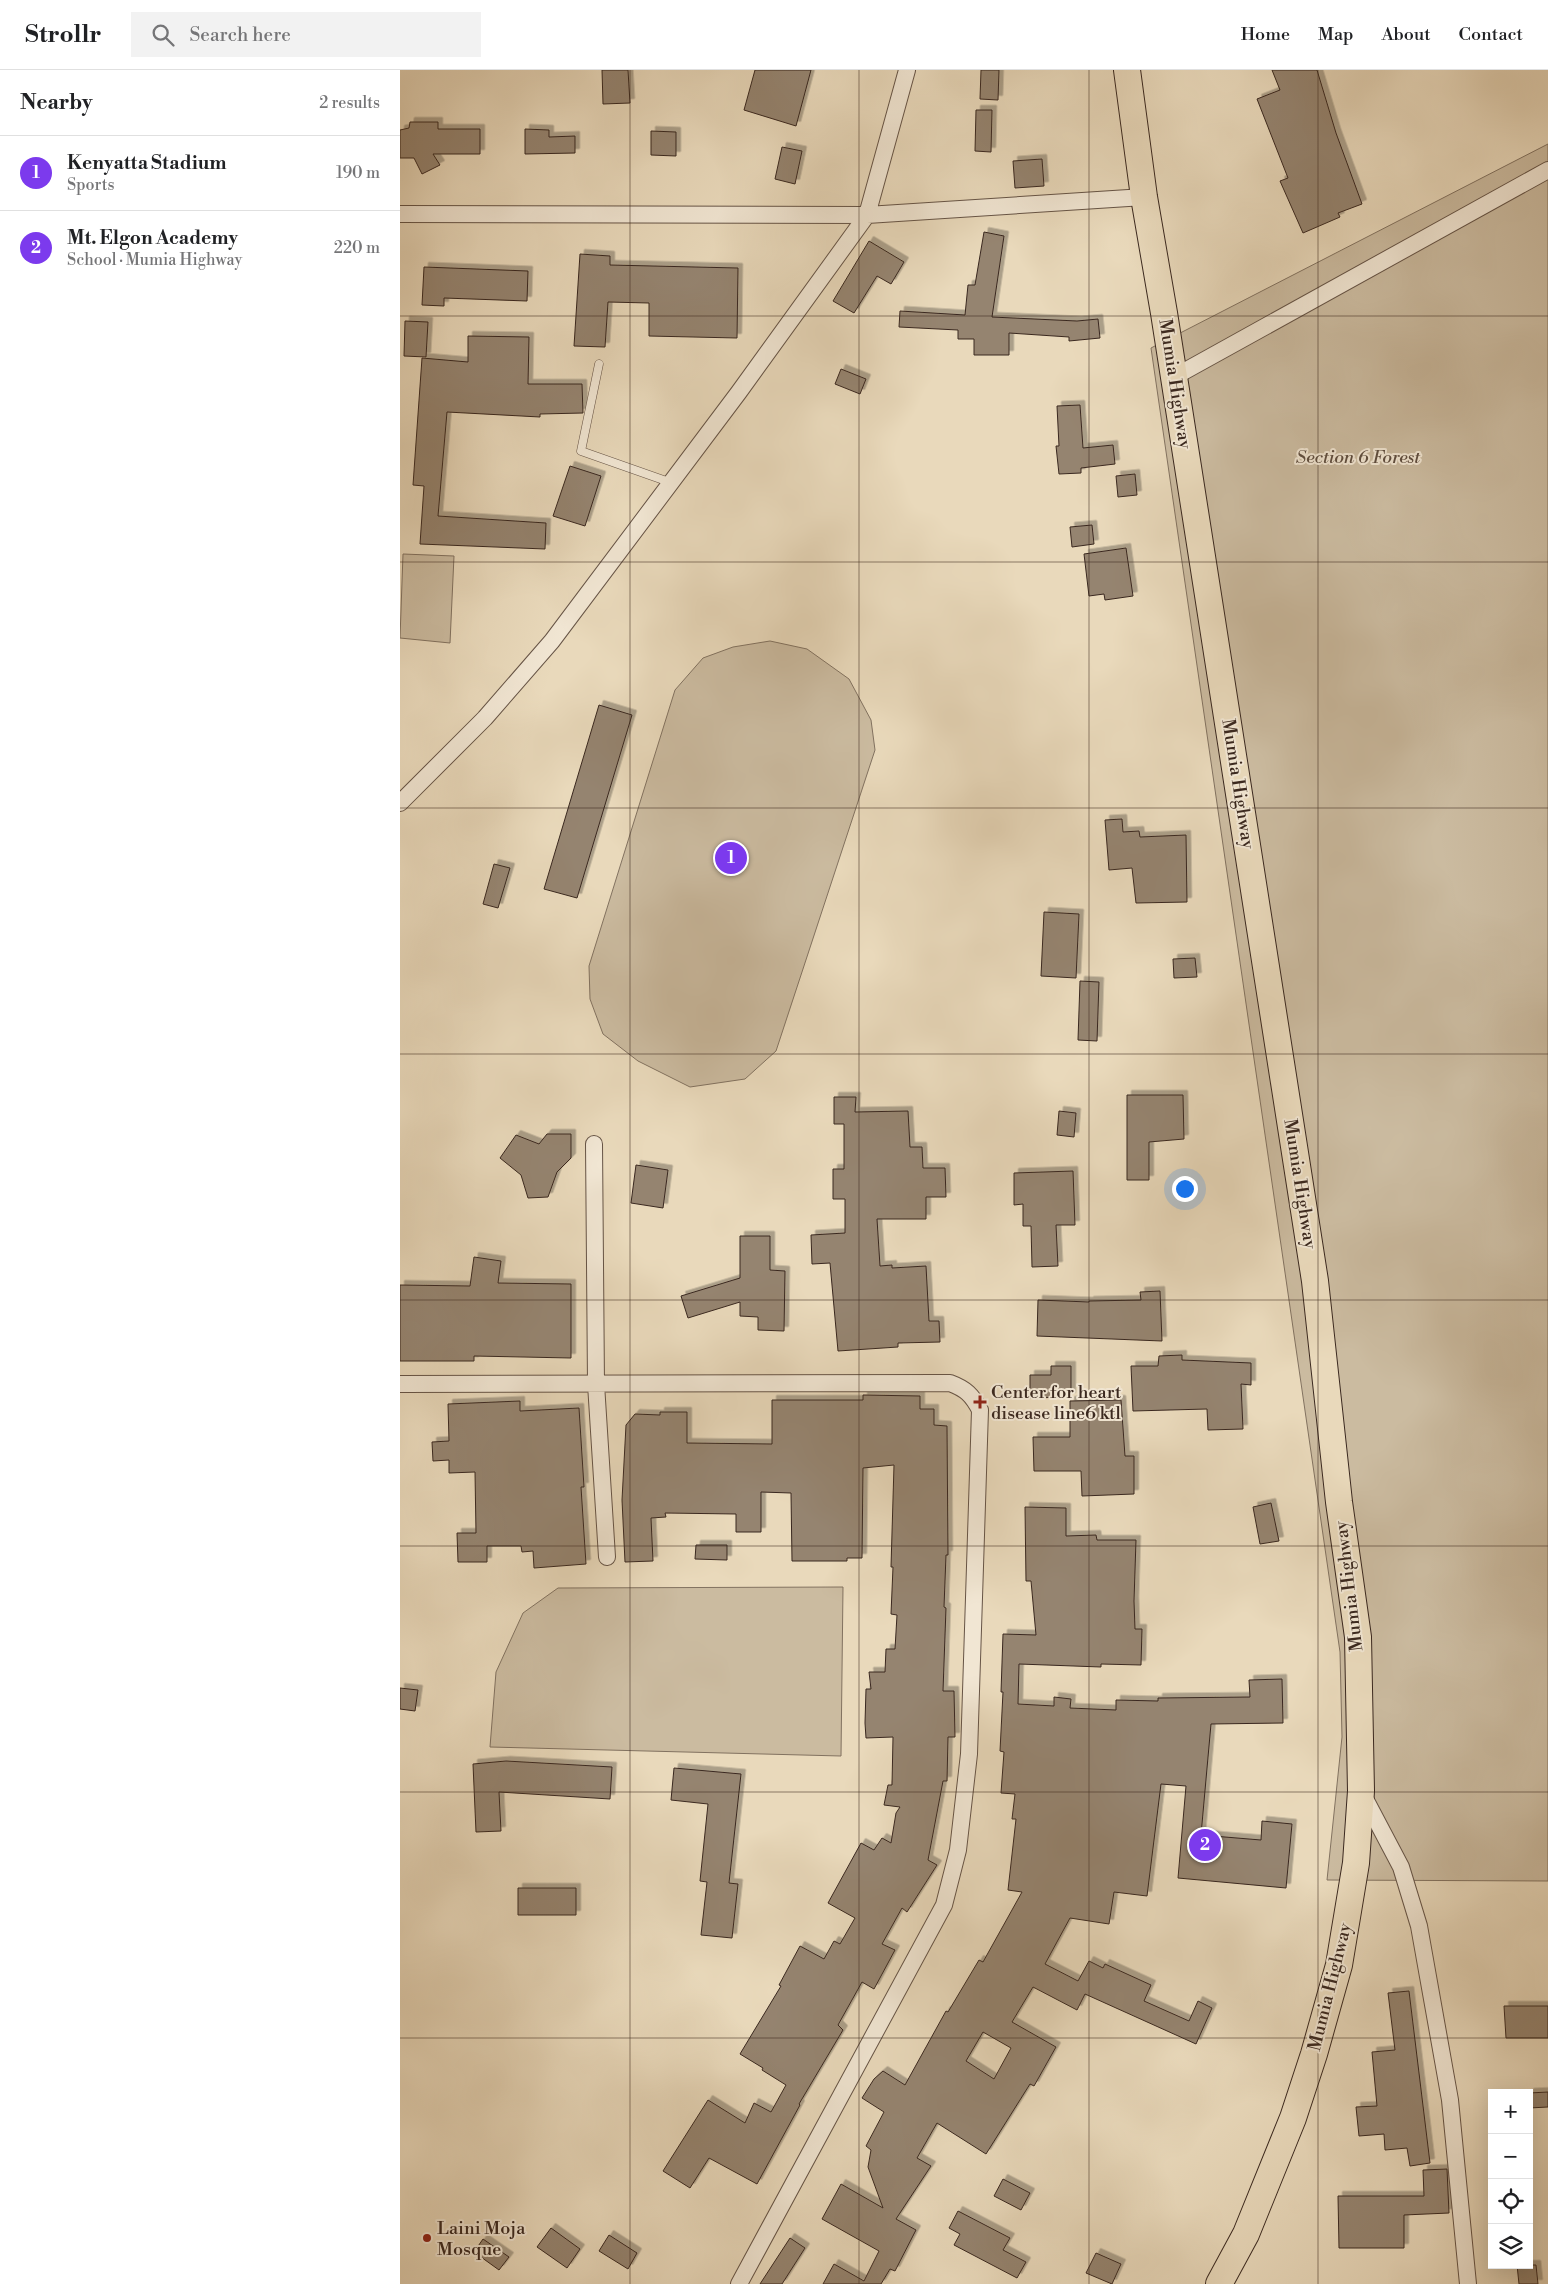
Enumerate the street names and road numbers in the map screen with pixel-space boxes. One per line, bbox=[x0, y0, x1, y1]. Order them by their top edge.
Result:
street label: Mumia Highway bbox=[1153, 317, 1197, 451]
street label: Mumia Highway bbox=[1216, 717, 1260, 851]
street label: Mumia Highway bbox=[1278, 1117, 1322, 1251]
street label: Mumia Highway bbox=[1330, 1519, 1368, 1653]
street label: Mumia Highway bbox=[1303, 1920, 1357, 2053]

